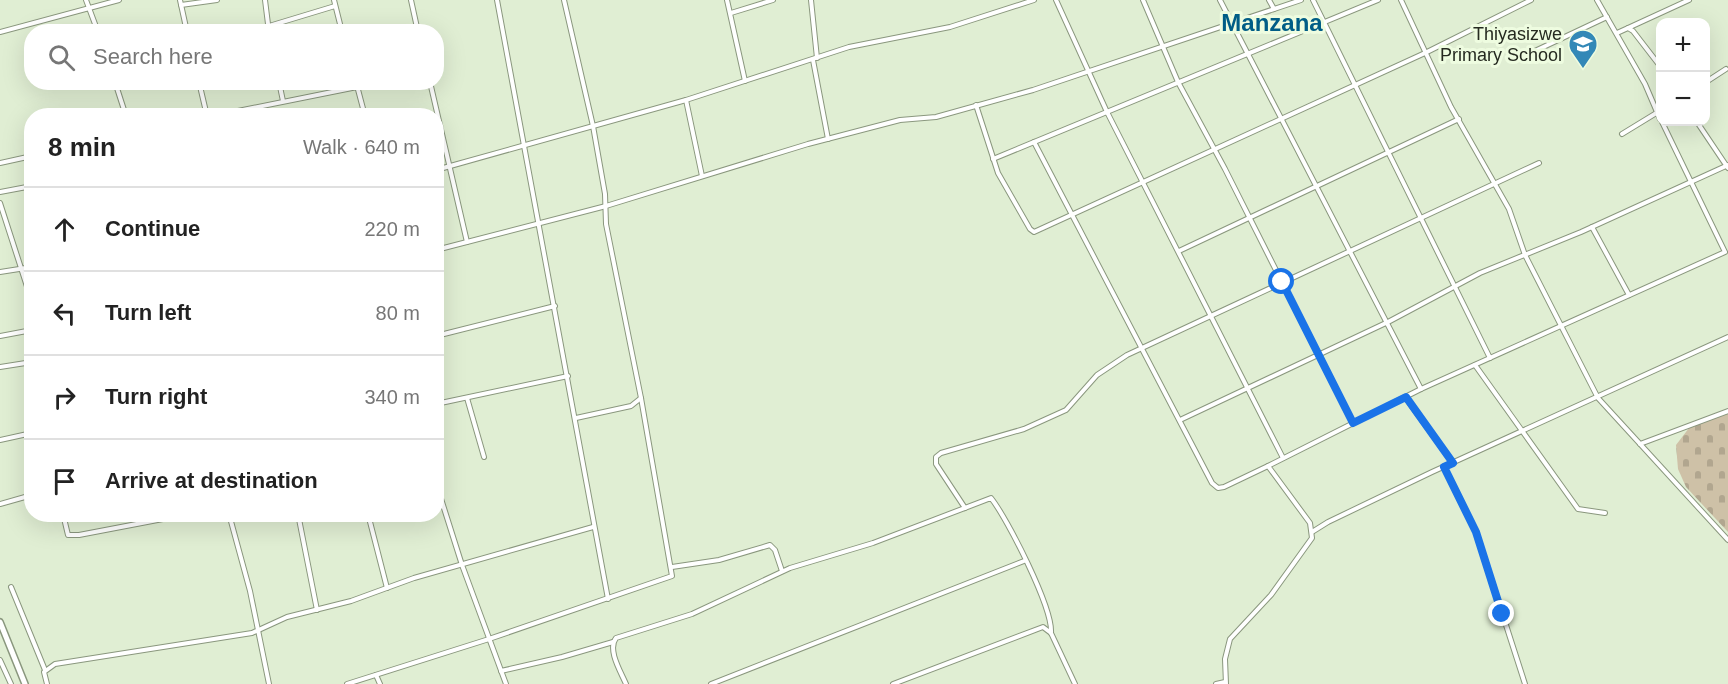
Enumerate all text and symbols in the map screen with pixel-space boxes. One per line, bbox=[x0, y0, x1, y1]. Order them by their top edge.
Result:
district label: Manzana bbox=[1221, 9, 1323, 36]
map controls bbox=[1656, 18, 1710, 126]
button: + bbox=[1656, 18, 1710, 72]
search box bbox=[24, 24, 444, 90]
place label: Thiyasizwe Primary School bbox=[1440, 24, 1562, 65]
school or university icon: Thiyasizwe Primary School bbox=[1567, 28, 1599, 70]
icon: search bbox=[45, 41, 78, 74]
text: Search here bbox=[93, 44, 213, 69]
button: − bbox=[1656, 72, 1710, 126]
text: 8 min bbox=[48, 132, 116, 162]
text: Walk · 640 m bbox=[303, 136, 420, 158]
icon: ahead bbox=[48, 213, 81, 246]
text: Continue bbox=[105, 216, 200, 241]
text: 220 m bbox=[364, 218, 420, 240]
route start bbox=[1268, 268, 1294, 294]
icon: left bbox=[48, 297, 81, 330]
text: Turn left bbox=[105, 300, 191, 325]
text: 80 m bbox=[376, 302, 420, 324]
icon: right bbox=[48, 381, 81, 414]
text: Turn right bbox=[105, 384, 207, 409]
text: 340 m bbox=[364, 386, 420, 408]
icon: arrive bbox=[48, 465, 81, 498]
text: Arrive at destination bbox=[105, 468, 318, 493]
route end bbox=[1488, 600, 1514, 626]

